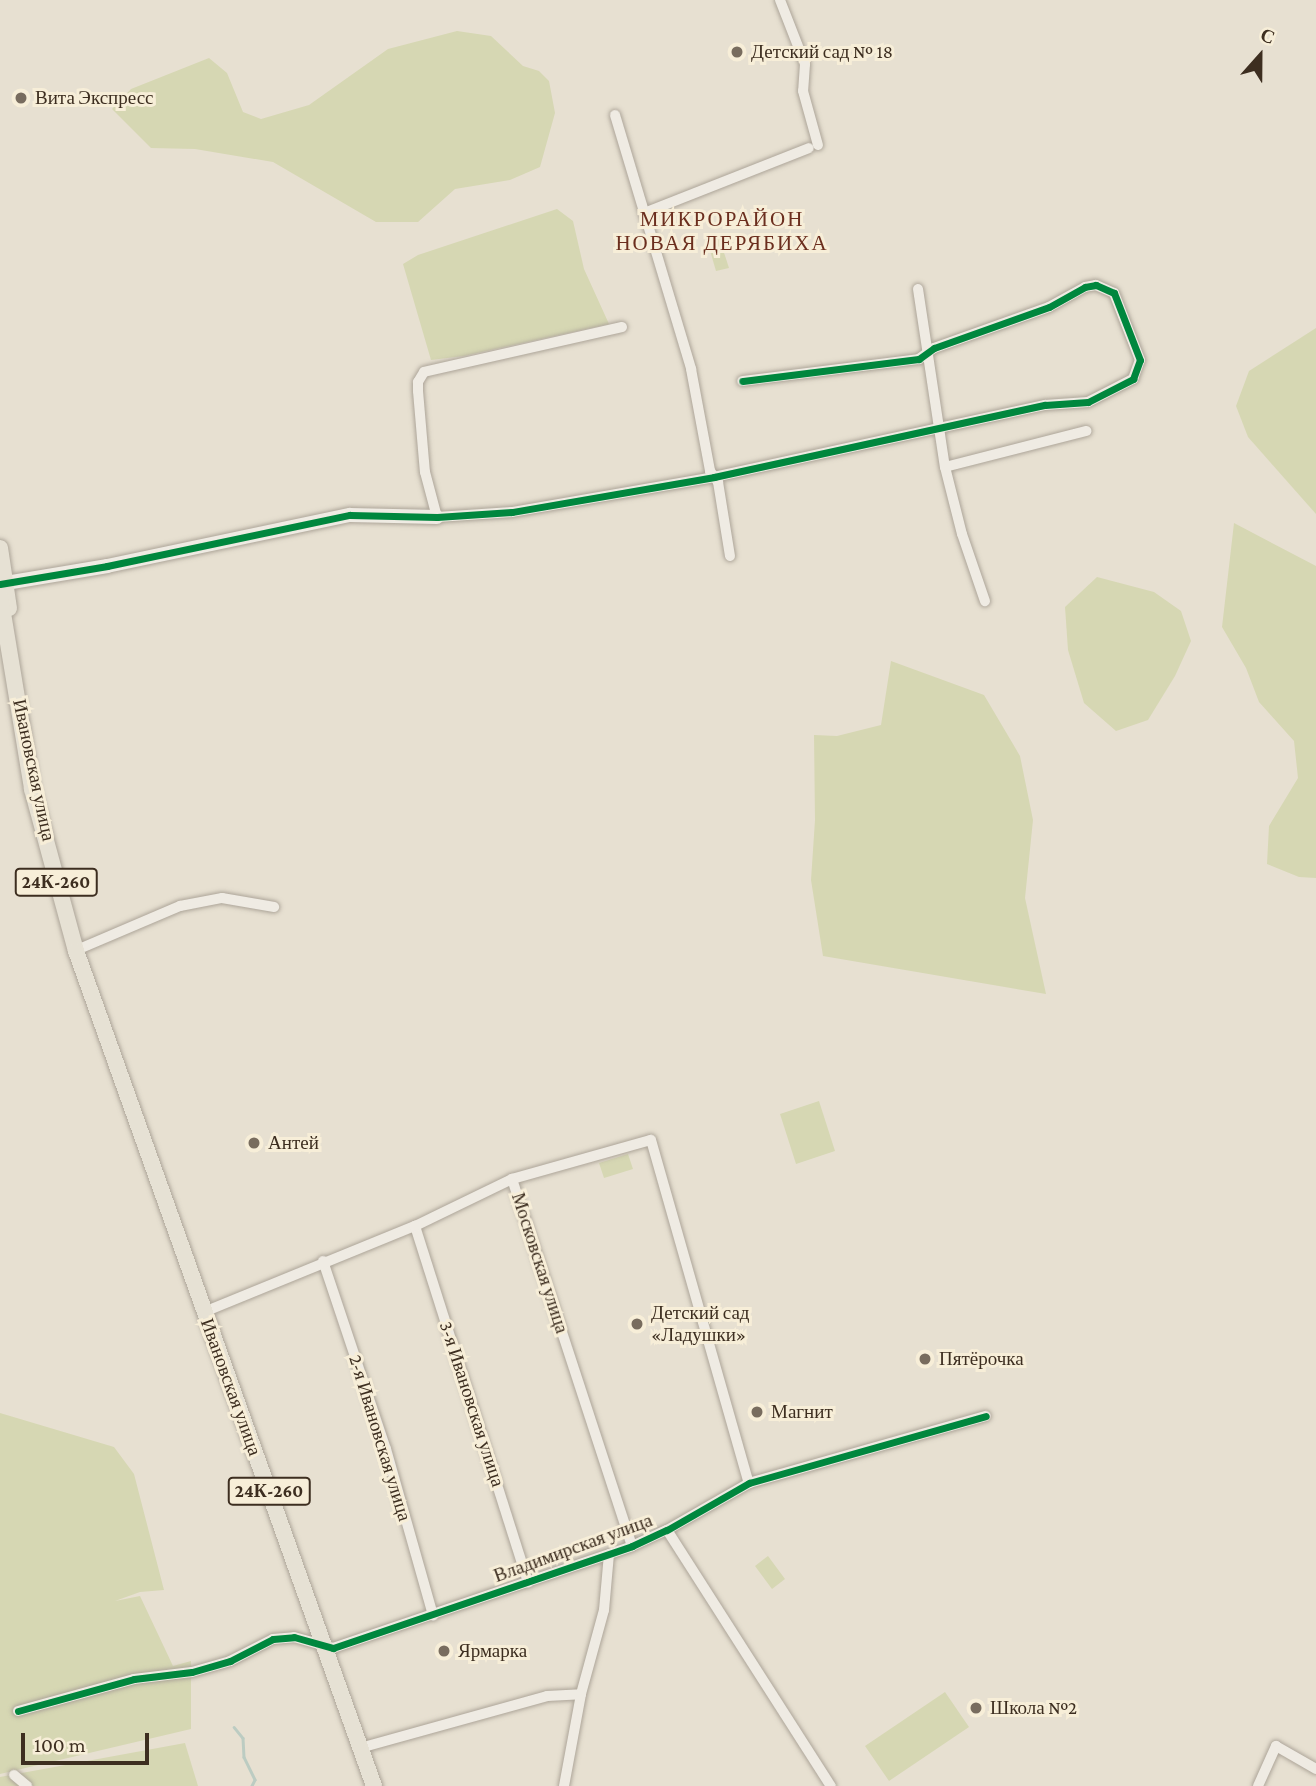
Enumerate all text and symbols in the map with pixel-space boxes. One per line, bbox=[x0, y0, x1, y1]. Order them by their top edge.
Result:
north arrow bbox=[1225, 21, 1295, 91]
text: С bbox=[1258, 24, 1278, 48]
place label: Детский сад № 18 bbox=[751, 41, 893, 63]
marker: Детский сад № 18 bbox=[729, 44, 745, 60]
place label: Вита Экспресс bbox=[35, 87, 154, 109]
marker: Вита Экспресс bbox=[13, 90, 29, 106]
district label: МИКРОРАЙОН НОВАЯ ДЕРЯБИХА bbox=[617, 206, 827, 256]
street label: Ивановская улица bbox=[8, 697, 60, 843]
road number: 24К-260 bbox=[14, 868, 98, 897]
place label: Антей bbox=[268, 1132, 319, 1154]
marker: Антей bbox=[246, 1135, 262, 1151]
street label: Московская улица bbox=[507, 1190, 573, 1336]
place label: Детский сад «Ладушки» bbox=[651, 1302, 749, 1346]
street label: Ивановская улица bbox=[196, 1315, 266, 1459]
marker: Детский сад «Ладушки» bbox=[629, 1316, 645, 1332]
street label: 3-я Ивановская улица bbox=[434, 1318, 510, 1490]
place label: Пятёрочка bbox=[939, 1348, 1024, 1370]
marker: Пятёрочка bbox=[917, 1351, 933, 1367]
street label: 2-я Ивановская улица bbox=[344, 1352, 416, 1524]
place label: Магнит bbox=[771, 1401, 833, 1423]
marker: Магнит bbox=[749, 1404, 765, 1420]
road number: 24К-260 bbox=[227, 1476, 311, 1506]
street label: Владимирская улица bbox=[491, 1509, 655, 1587]
place label: Ярмарка bbox=[458, 1640, 527, 1662]
marker: Ярмарка bbox=[436, 1643, 452, 1659]
place label: Школа №2 bbox=[990, 1697, 1077, 1719]
marker: Школа №2 bbox=[968, 1700, 984, 1716]
scale bar bbox=[24, 1720, 152, 1764]
text: 100 m bbox=[34, 1733, 86, 1757]

